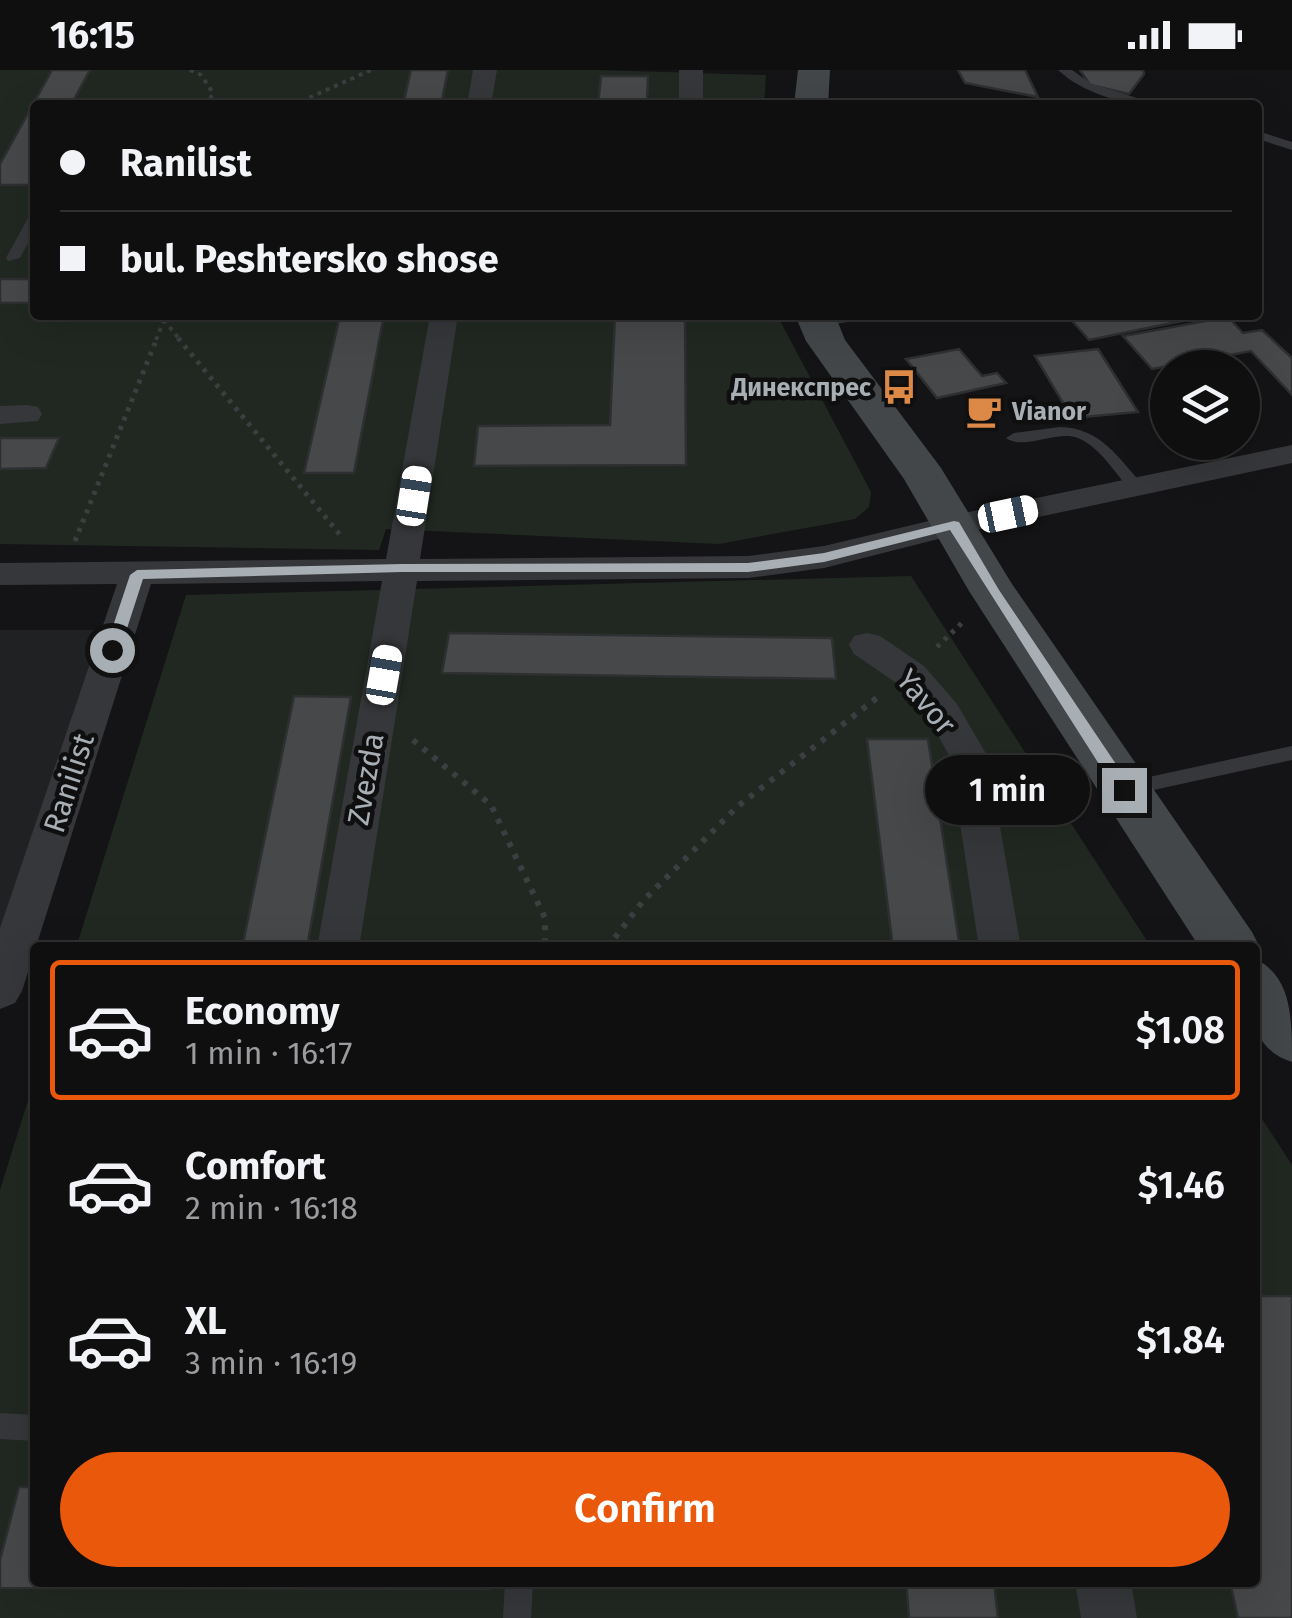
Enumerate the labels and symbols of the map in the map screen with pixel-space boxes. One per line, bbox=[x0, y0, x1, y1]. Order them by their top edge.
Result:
bus stop icon: Динекспрес bbox=[880, 368, 918, 406]
place label: Динекспрес bbox=[730, 373, 871, 403]
cafe icon: Vianor bbox=[965, 392, 1003, 430]
place label: Vianor bbox=[1011, 397, 1087, 427]
car bbox=[394, 464, 434, 528]
car bbox=[976, 493, 1040, 535]
route start bbox=[90, 628, 135, 673]
car bbox=[364, 643, 404, 707]
street label: Yavor bbox=[889, 662, 964, 742]
street label: Ranilist bbox=[36, 729, 102, 837]
street label: Zvezda bbox=[340, 730, 392, 828]
callout: 1 min bbox=[924, 755, 1089, 825]
route end bbox=[1102, 768, 1147, 813]

